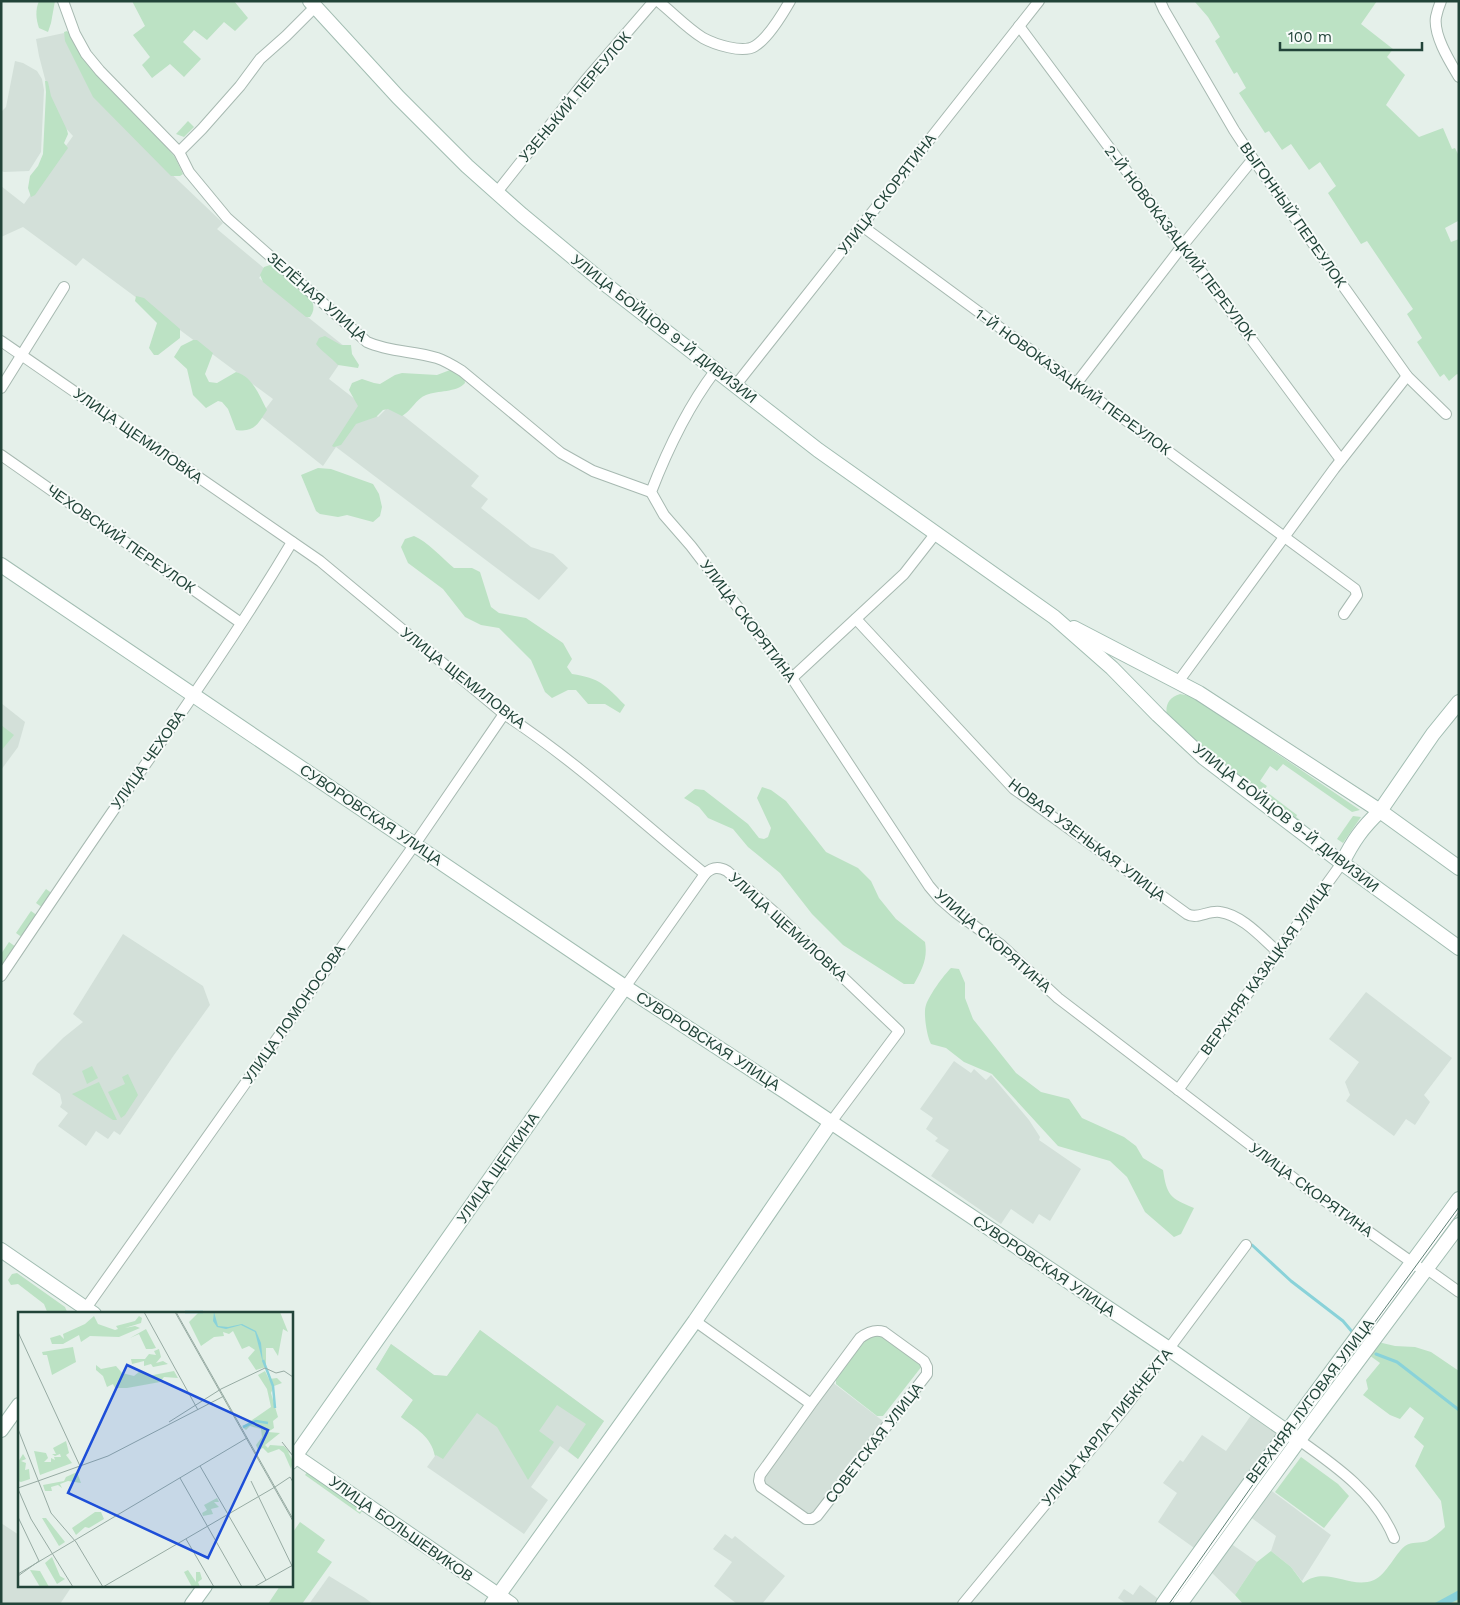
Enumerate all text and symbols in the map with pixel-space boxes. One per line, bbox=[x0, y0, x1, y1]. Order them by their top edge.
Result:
scale bar bbox=[1280, 20, 1422, 52]
street label: УЗЕНЬКИЙ ПЕРЕУЛОК bbox=[515, 28, 635, 166]
text: 100 m bbox=[1288, 28, 1332, 46]
street label: УЛИЦА СКОРЯТИНА bbox=[834, 130, 940, 258]
street label: ВЫГОННЫЙ ПЕРЕУЛОК bbox=[1236, 139, 1350, 291]
street label: 2-Й НОВОКАЗАЦКИЙ ПЕРЕУЛОК bbox=[1101, 142, 1260, 344]
street label: ЗЕЛЁНАЯ УЛИЦА bbox=[263, 249, 371, 345]
street label: УЛИЦА БОЙЦОВ 9-Й ДИВИЗИИ bbox=[568, 251, 760, 407]
street label: 1-Й НОВОКАЗАЦКИЙ ПЕРЕУЛОК bbox=[972, 305, 1174, 459]
street label: УЛИЦА ЩЕМИЛОВКА bbox=[70, 385, 206, 487]
street label: ЧЕХОВСКИЙ ПЕРЕУЛОК bbox=[43, 481, 199, 597]
street label: УЛИЦА СКОРЯТИНА bbox=[696, 556, 800, 686]
street label: УЛИЦА ЩЕМИЛОВКА bbox=[397, 624, 529, 732]
street label: УЛИЦА ЧЕХОВА bbox=[107, 707, 189, 813]
street label: УЛИЦА БОЙЦОВ 9-Й ДИВИЗИИ bbox=[1190, 740, 1382, 896]
street label: СУВОРОВСКАЯ УЛИЦА bbox=[296, 761, 446, 869]
street label: НОВАЯ УЗЕНЬКАЯ УЛИЦА bbox=[1005, 775, 1169, 905]
street label: УЛИЦА ЩЕМИЛОВКА bbox=[725, 869, 851, 985]
street label: ВЕРХНЯЯ КАЗАЦКАЯ УЛИЦА bbox=[1197, 877, 1335, 1059]
street label: УЛИЦА СКОРЯТИНА bbox=[931, 886, 1055, 996]
street label: УЛИЦА ЛОМОНОСОВА bbox=[239, 941, 349, 1087]
street label: СУВОРОВСКАЯ УЛИЦА bbox=[633, 988, 783, 1094]
street label: УЛИЦА ЩЕПКИНА bbox=[453, 1109, 543, 1227]
street label: УЛИЦА СКОРЯТИНА bbox=[1246, 1139, 1376, 1241]
street label: СУВОРОВСКАЯ УЛИЦА bbox=[969, 1212, 1119, 1320]
inset map bbox=[18, 1312, 292, 1588]
street label: ВЕРХНЯЯ ЛУГОВАЯ УЛИЦА bbox=[1242, 1315, 1378, 1487]
street label: УЛИЦА КАРЛА ЛИБКНЕХТА bbox=[1038, 1345, 1176, 1509]
street label: СОВЕТСКАЯ УЛИЦА bbox=[821, 1379, 927, 1507]
street label: УЛИЦА БОЛЬШЕВИКОВ bbox=[326, 1472, 476, 1586]

